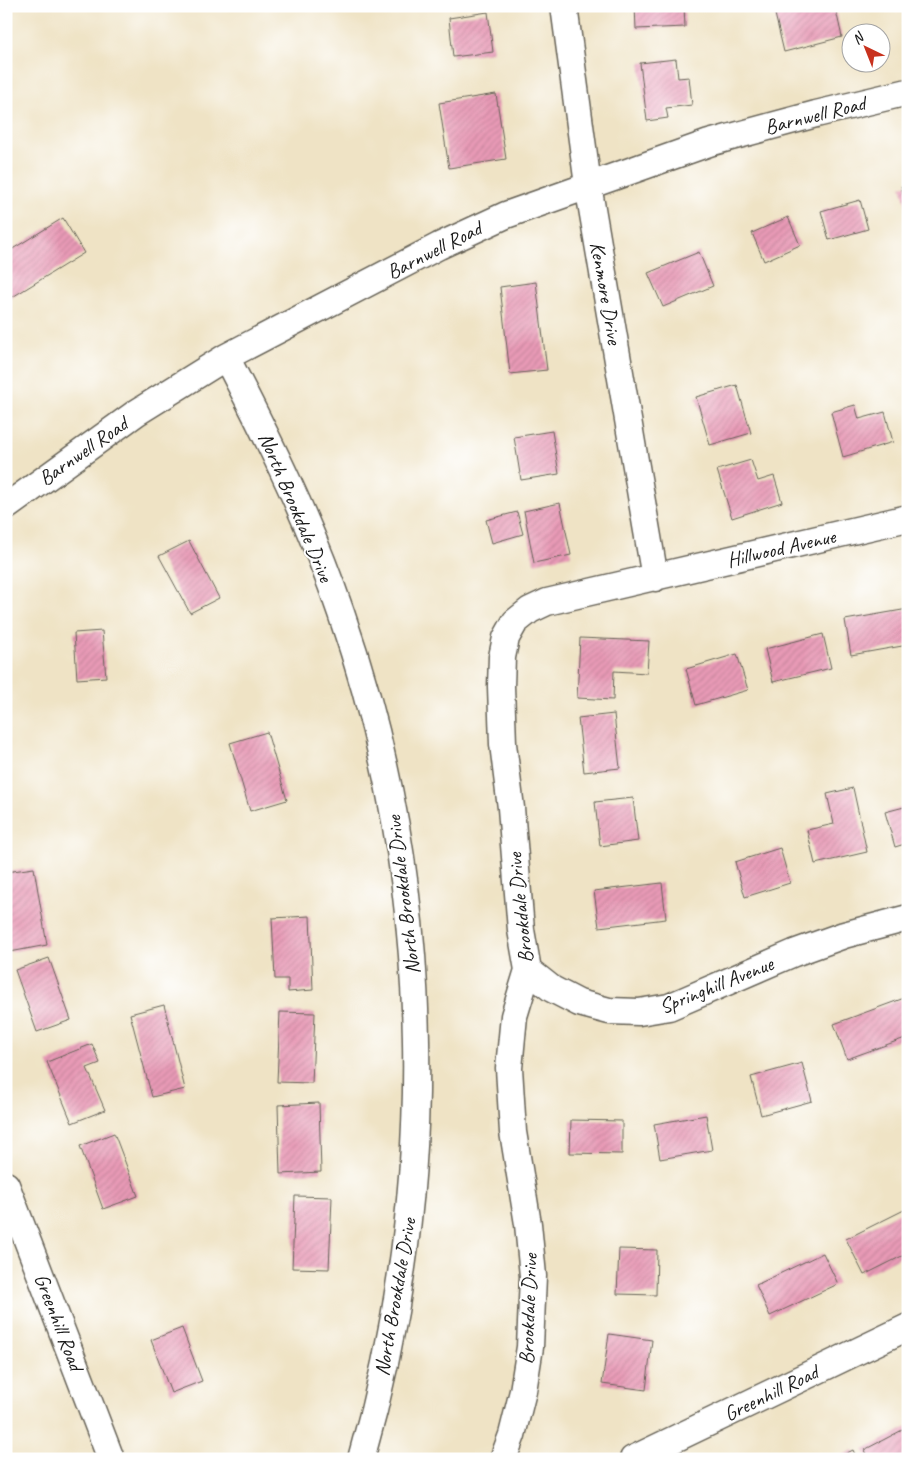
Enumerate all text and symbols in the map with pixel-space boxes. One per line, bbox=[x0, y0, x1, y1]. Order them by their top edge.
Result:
north arrow bbox=[842, 22, 892, 72]
text: N bbox=[849, 28, 868, 48]
street label: Barnwell Road bbox=[762, 89, 871, 140]
street label: Barnwell Road bbox=[382, 214, 488, 285]
street label: Kenmore Drive bbox=[584, 240, 628, 347]
street label: Barnwell Road bbox=[33, 409, 135, 491]
street label: North Brookdale Drive bbox=[253, 428, 340, 587]
street label: Hillwood Avenue bbox=[724, 523, 839, 573]
street label: North Brookdale Drive bbox=[380, 813, 426, 976]
street label: Brookdale Drive bbox=[501, 850, 539, 964]
street label: Springhill Avenue bbox=[655, 950, 778, 1020]
street label: North Brookdale Drive bbox=[368, 1215, 422, 1378]
street label: Brookdale Drive bbox=[513, 1252, 543, 1365]
street label: Greenhill Road bbox=[29, 1270, 90, 1377]
street label: Greenhill Road bbox=[720, 1358, 825, 1427]

